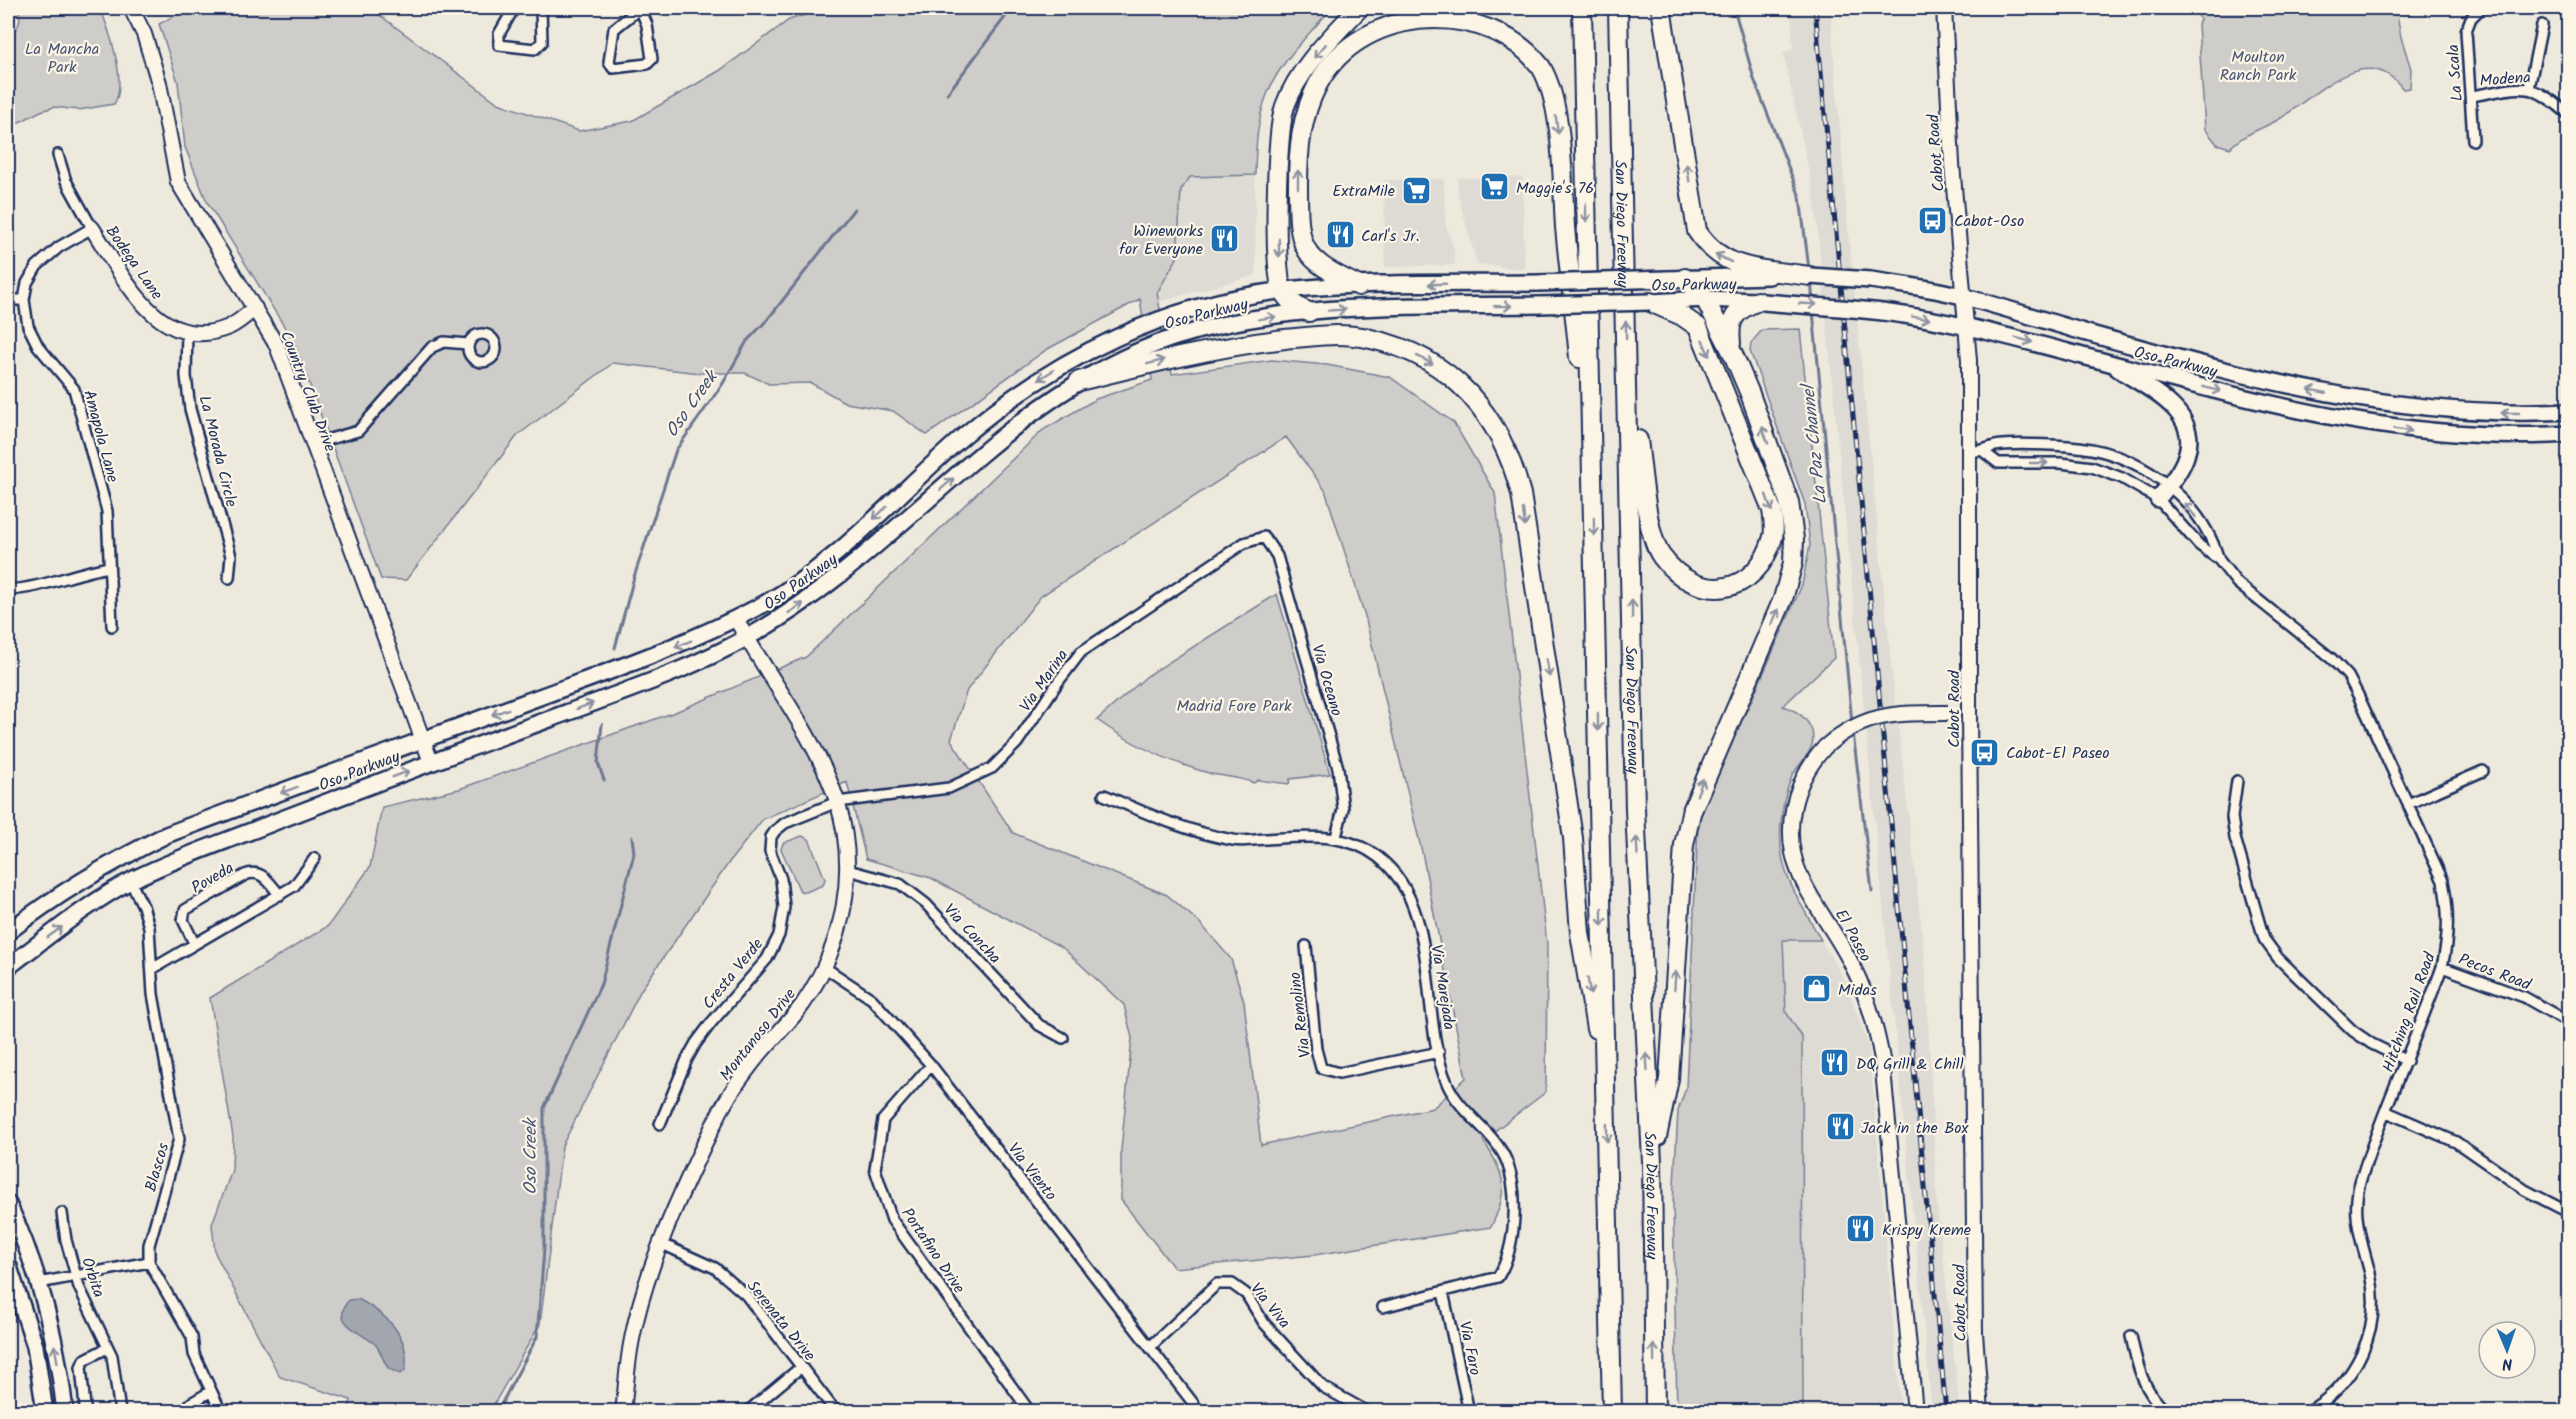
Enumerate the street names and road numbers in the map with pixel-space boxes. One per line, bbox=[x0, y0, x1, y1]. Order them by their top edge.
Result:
street label: La Scala bbox=[2441, 43, 2470, 102]
street label: Modena bbox=[2479, 65, 2531, 94]
street label: Cabot Road bbox=[1921, 112, 1952, 192]
street label: San Diego Freeway bbox=[1607, 160, 1635, 288]
street label: Bodega Lane bbox=[99, 220, 169, 305]
street label: Oso Parkway bbox=[1651, 272, 1737, 299]
street label: Oso Parkway bbox=[1162, 292, 1251, 337]
street label: Country Club Drive bbox=[273, 327, 342, 456]
street label: Oso Parkway bbox=[2131, 340, 2220, 385]
street label: Amapola Lane bbox=[76, 387, 125, 485]
street label: La Morada Circle bbox=[192, 393, 243, 510]
street label: Oso Parkway bbox=[759, 547, 843, 617]
street label: Via Oceano bbox=[1304, 642, 1349, 719]
street label: Via Marina bbox=[1013, 644, 1075, 717]
street label: San Diego Freeway bbox=[1618, 646, 1645, 774]
street label: Cabot Road bbox=[1942, 669, 1967, 748]
street label: Oso Parkway bbox=[315, 744, 404, 798]
street label: Poveda bbox=[187, 856, 239, 900]
street label: Via Concha bbox=[937, 898, 1007, 970]
street label: El Paseo bbox=[1828, 905, 1877, 967]
street label: Cresta Verde bbox=[697, 933, 770, 1015]
street label: Via Marejada bbox=[1423, 943, 1462, 1032]
street label: Pecos Road bbox=[2455, 947, 2535, 998]
street label: Hitching Rail Road bbox=[2376, 948, 2443, 1076]
street label: Via Remolino bbox=[1283, 970, 1318, 1059]
street label: Montanoso Drive bbox=[714, 983, 802, 1087]
street label: San Diego Freeway bbox=[1637, 1131, 1664, 1260]
street label: Via Viento bbox=[1001, 1138, 1063, 1206]
street label: Blascos bbox=[139, 1140, 176, 1195]
street label: Portafino Drive bbox=[895, 1203, 971, 1299]
street label: Orbita bbox=[74, 1254, 111, 1301]
street label: Cabot Road bbox=[1947, 1263, 1974, 1342]
street label: Serenata Drive bbox=[740, 1275, 821, 1367]
street label: Via Viva bbox=[1243, 1278, 1296, 1334]
street label: Via Faro bbox=[1452, 1319, 1487, 1378]

